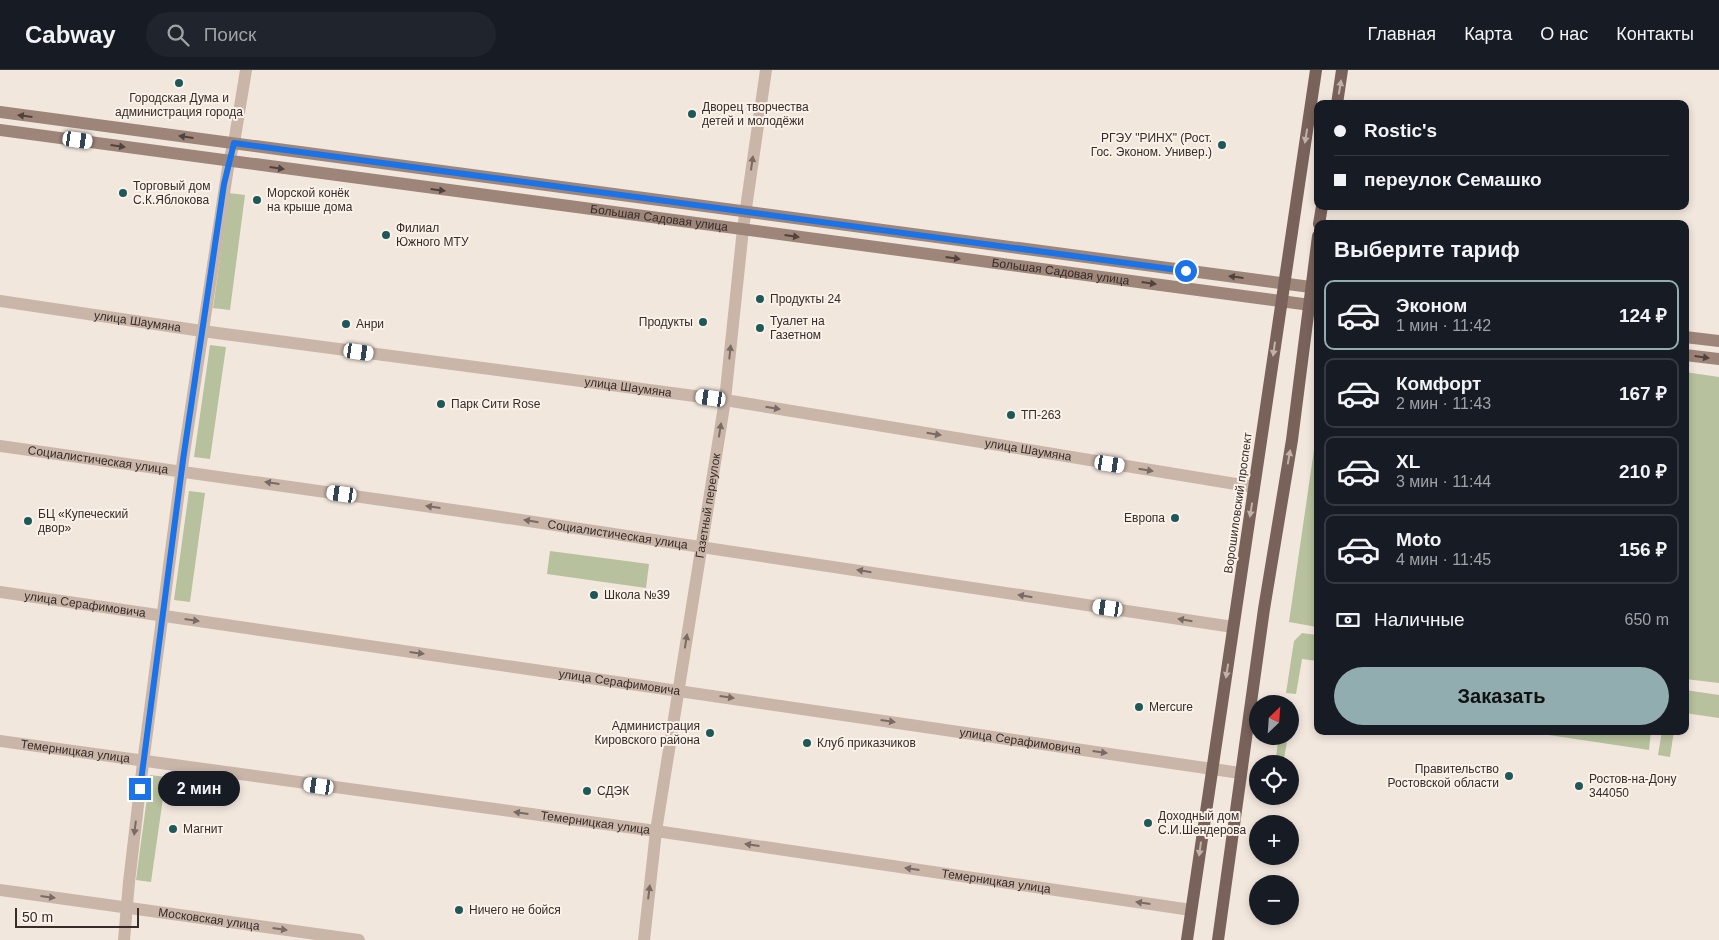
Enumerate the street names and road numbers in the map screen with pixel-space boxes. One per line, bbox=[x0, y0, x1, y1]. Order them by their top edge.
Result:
street label: Большая Садовая улица bbox=[589, 202, 729, 234]
street label: Большая Садовая улица bbox=[991, 256, 1131, 288]
street label: улица Шаумяна bbox=[93, 308, 182, 335]
street label: улица Шаумяна bbox=[584, 375, 673, 400]
street label: Ворошиловский проспект bbox=[1221, 431, 1255, 574]
street label: улица Шаумяна bbox=[984, 436, 1073, 464]
street label: Социалистическая улица bbox=[27, 443, 169, 477]
street label: Газетный переулок bbox=[693, 452, 723, 559]
street label: Социалистическая улица bbox=[547, 517, 689, 552]
street label: улица Серафимовича bbox=[23, 589, 147, 620]
street label: улица Серафимовича bbox=[558, 667, 681, 698]
street label: улица Серафимовича bbox=[958, 725, 1082, 757]
street label: Темерницкая улица bbox=[20, 737, 131, 766]
street label: Темерницкая улица bbox=[540, 808, 651, 837]
street label: Темерницкая улица bbox=[941, 866, 1052, 896]
street label: Московская улица bbox=[157, 905, 261, 933]

